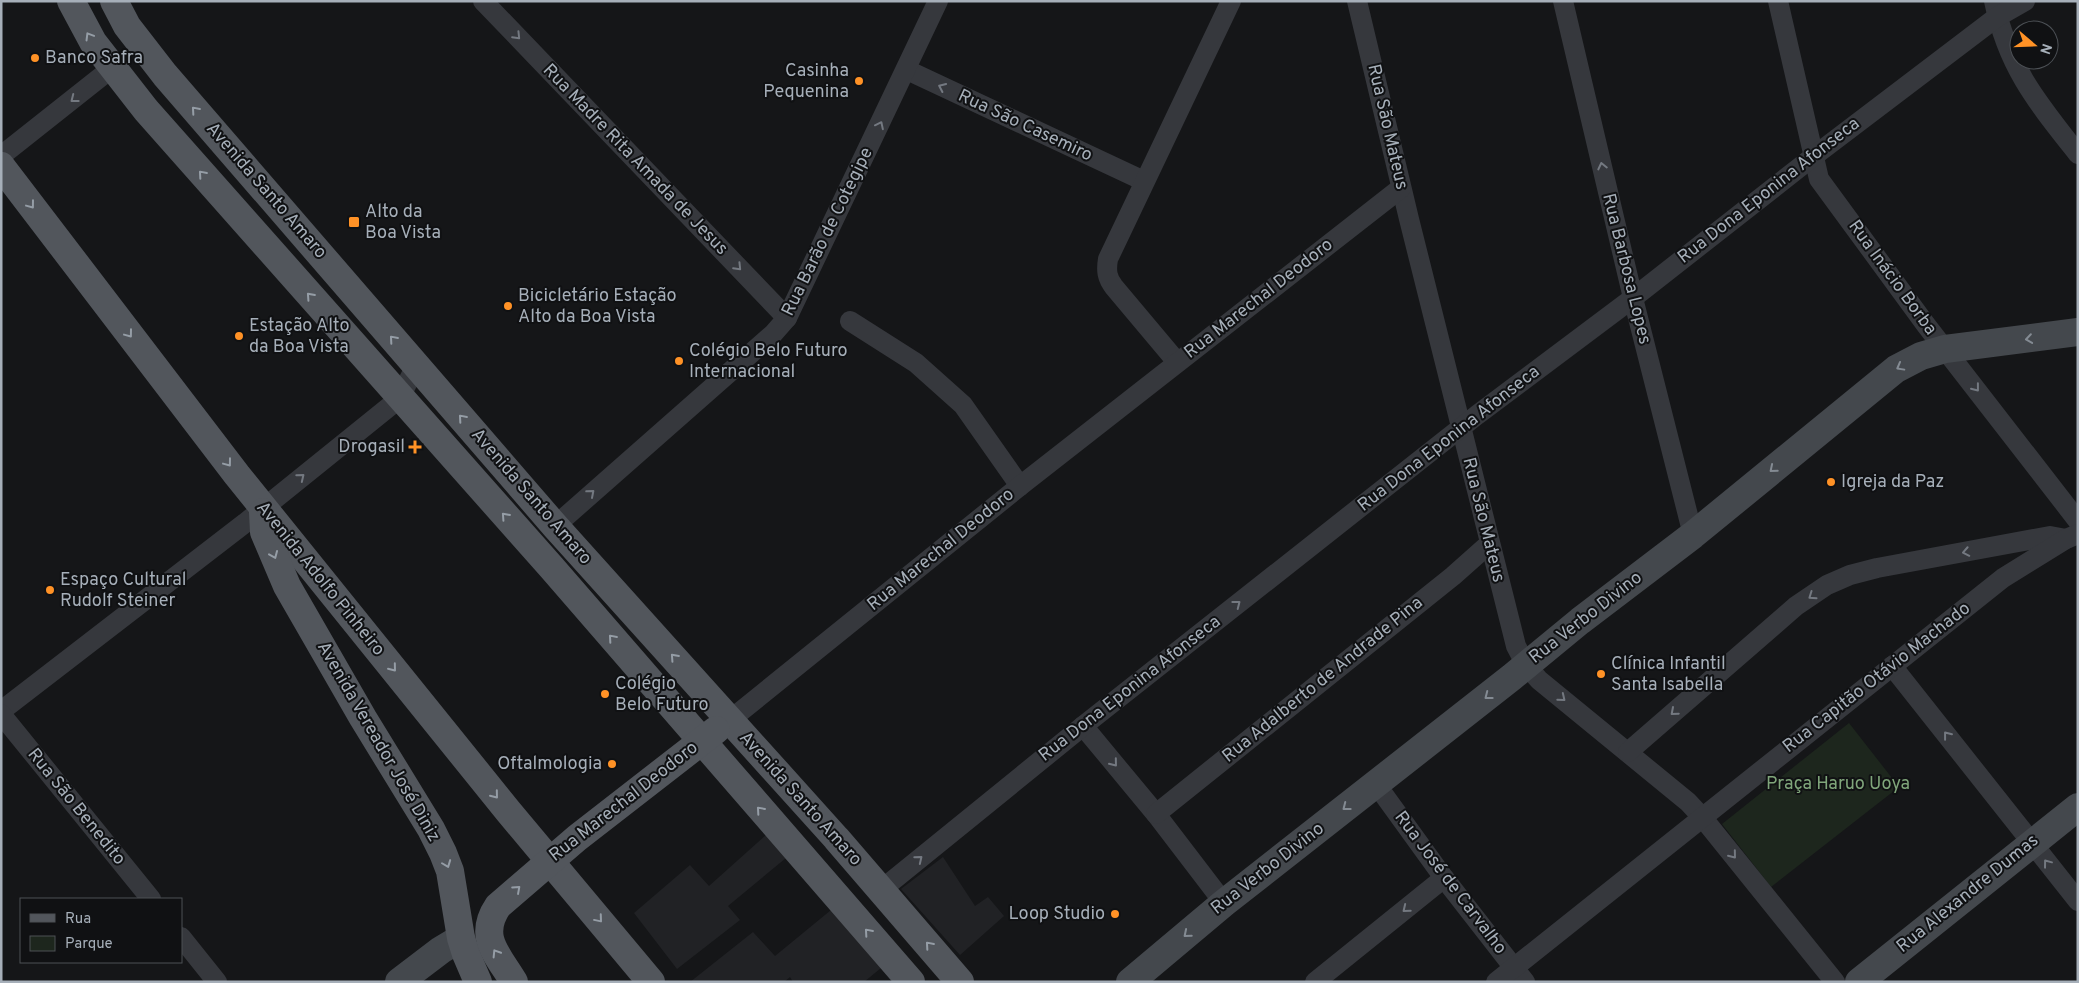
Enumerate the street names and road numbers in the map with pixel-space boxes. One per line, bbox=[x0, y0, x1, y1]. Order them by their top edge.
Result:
street label: Rua Madre Rita Amada de Jesus bbox=[537, 59, 733, 261]
street label: Rua São Mateus bbox=[1361, 62, 1413, 192]
street label: Rua São Casemiro bbox=[954, 85, 1096, 167]
street label: Rua Dona Eponina Afonseca bbox=[1673, 113, 1865, 269]
street label: Avenida Santo Amaro bbox=[200, 118, 332, 264]
street label: Rua Barão de Cotegipe bbox=[777, 144, 879, 320]
street label: Rua Barbosa Lopes bbox=[1596, 191, 1656, 347]
street label: Rua Inácio Borba bbox=[1842, 216, 1942, 340]
street label: Rua Marechal Deodoro bbox=[1180, 234, 1338, 364]
street label: Rua Dona Eponina Afonseca bbox=[1353, 361, 1545, 517]
street label: Avenida Santo Amaro bbox=[465, 424, 597, 570]
street label: Rua São Mateus bbox=[1456, 455, 1510, 585]
street label: Rua Marechal Deodoro bbox=[863, 484, 1019, 616]
street label: Avenida Adolfo Pinheiro bbox=[251, 497, 389, 661]
street label: Rua Verbo Divino bbox=[1525, 567, 1647, 669]
street label: Rua Adalberto de Andrade Pina bbox=[1218, 592, 1428, 768]
street label: Rua Capitão Otávio Machado bbox=[1778, 598, 1976, 758]
street label: Rua Dona Eponina Afonseca bbox=[1034, 611, 1226, 767]
street label: Avenida Vereador José Diniz bbox=[311, 638, 445, 846]
street label: Avenida Santo Amaro bbox=[734, 727, 866, 871]
street label: Rua Marechal Deodoro bbox=[545, 737, 703, 867]
street label: Rua São Benedito bbox=[22, 744, 130, 870]
street label: Rua José de Carvalho bbox=[1389, 807, 1511, 959]
street label: Rua Verbo Divino bbox=[1207, 818, 1329, 920]
street label: Rua Alexandre Dumas bbox=[1892, 830, 2044, 958]

